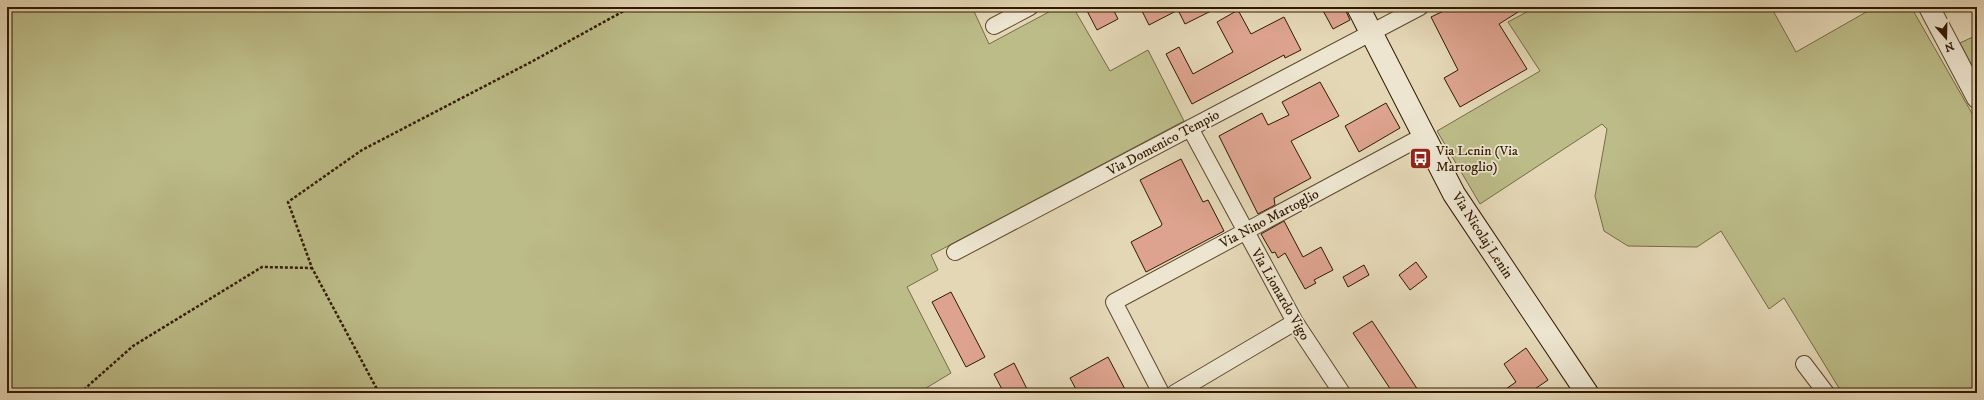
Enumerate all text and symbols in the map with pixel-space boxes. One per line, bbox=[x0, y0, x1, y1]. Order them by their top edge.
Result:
north arrow bbox=[1926, 18, 1966, 58]
text: N bbox=[1942, 38, 1956, 55]
street label: Via Domenico Tempio bbox=[1103, 106, 1223, 181]
place label: Via Lenin (Via Martoglio) bbox=[1435, 142, 1518, 176]
bus stop icon: Via Lenin (Via Martoglio) bbox=[1408, 145, 1434, 171]
street label: Via Nino Martoglio bbox=[1216, 185, 1322, 253]
street label: Via Nicolaj Lenin bbox=[1447, 188, 1517, 283]
street label: Via Lionardo Vigo bbox=[1246, 245, 1314, 344]

